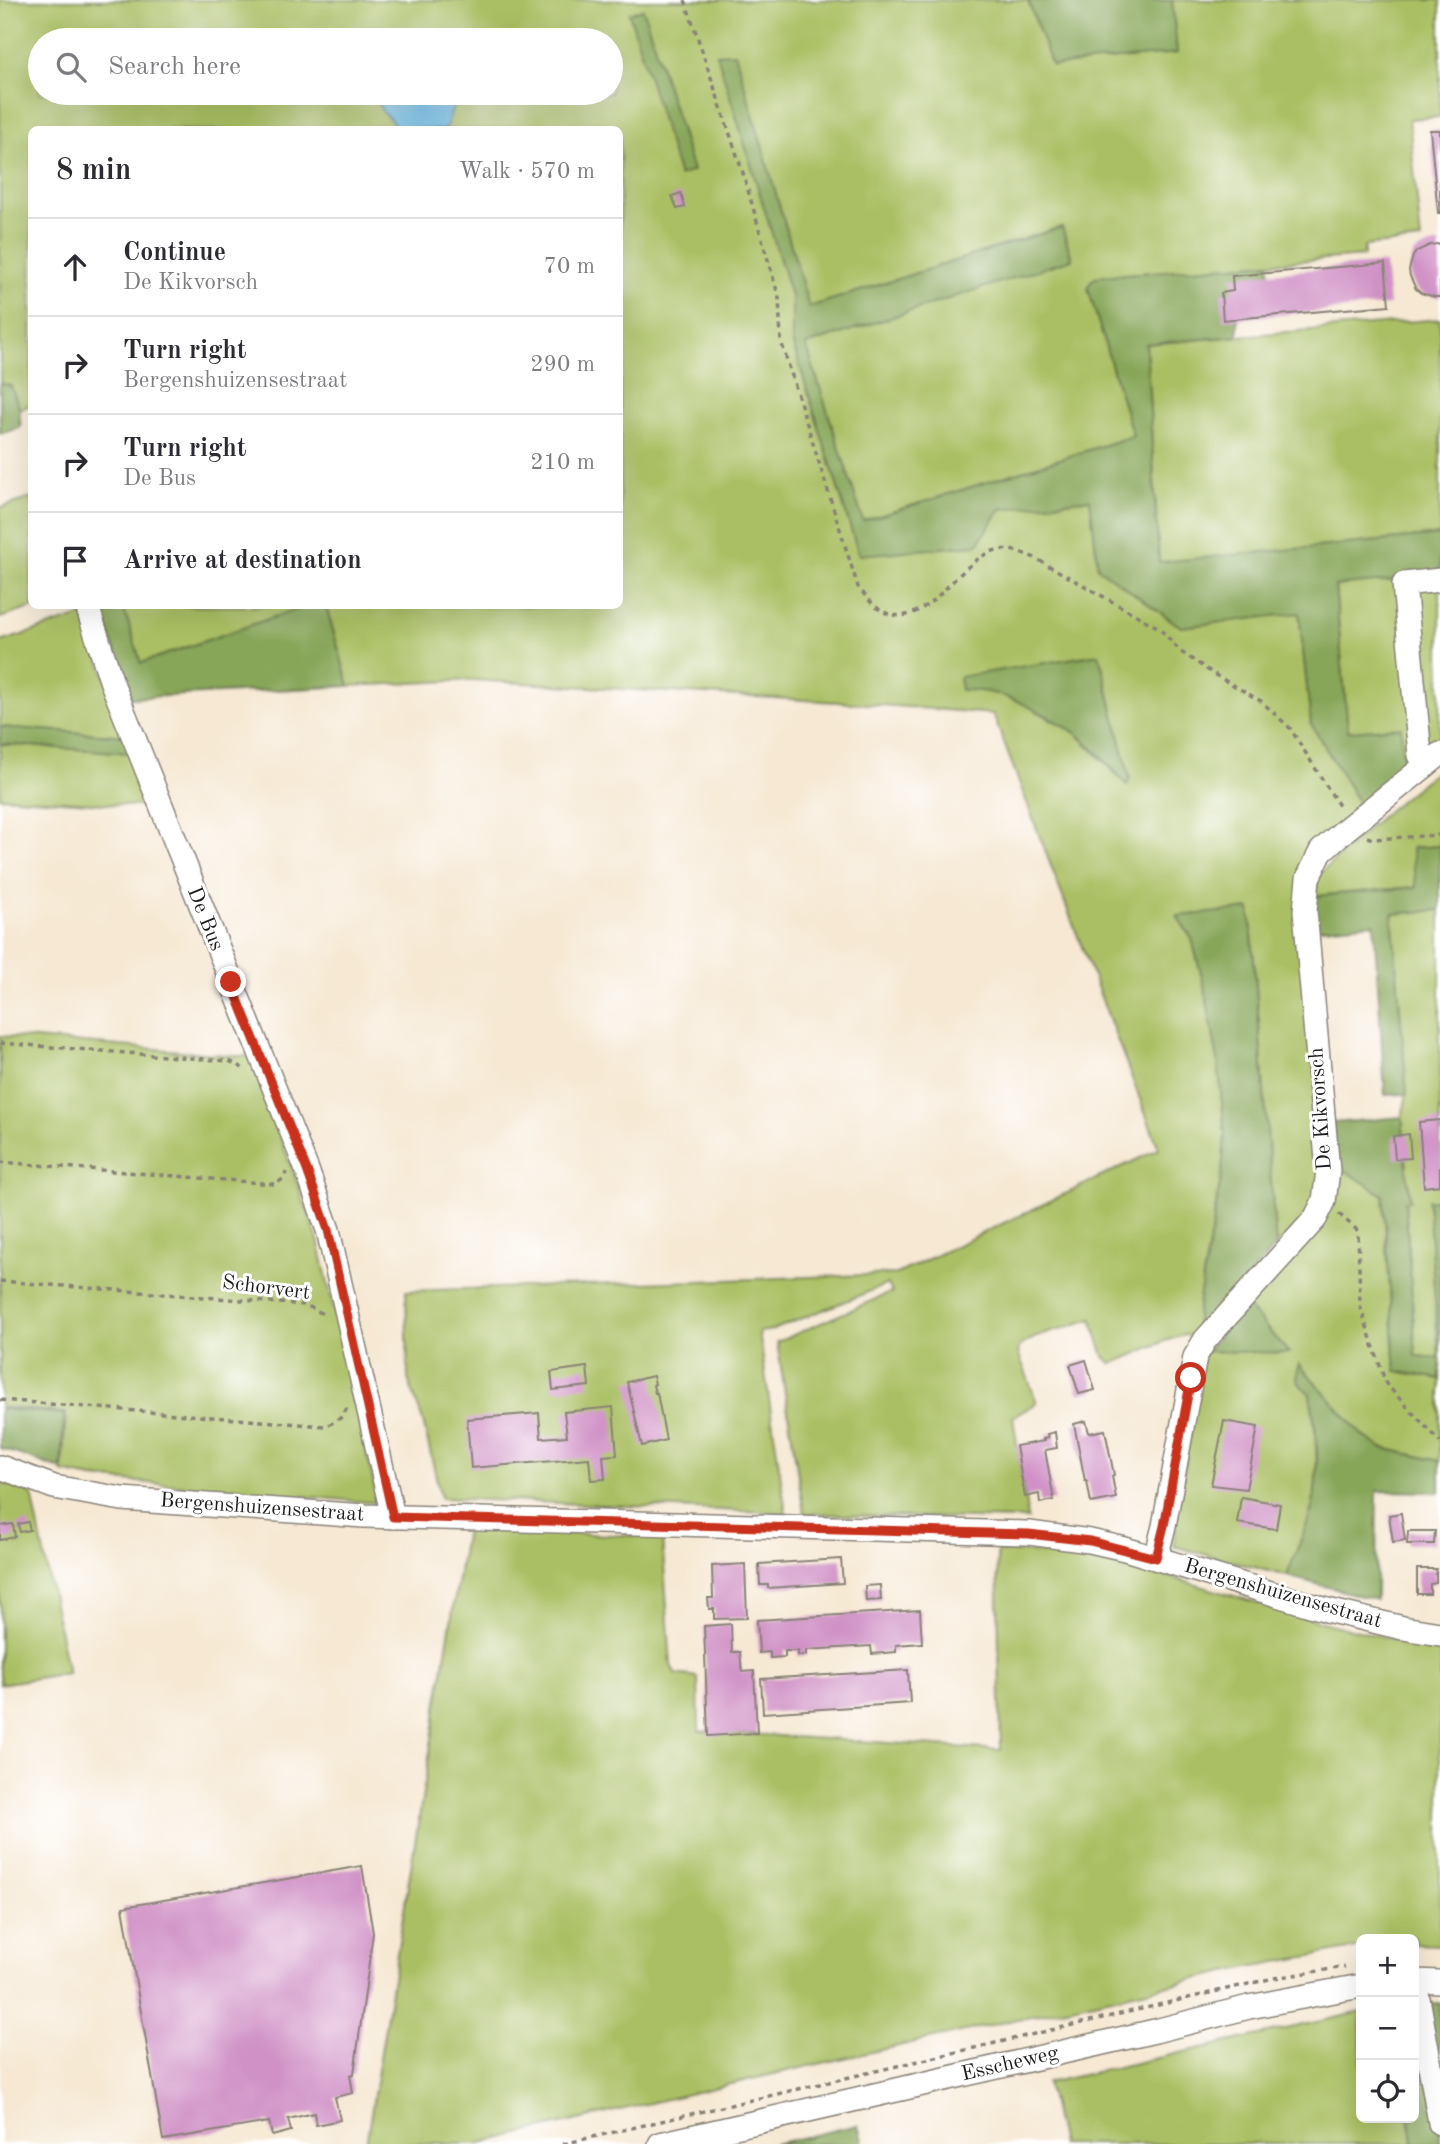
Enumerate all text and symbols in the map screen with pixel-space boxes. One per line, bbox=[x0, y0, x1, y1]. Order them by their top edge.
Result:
search box bbox=[28, 28, 623, 105]
icon: search bbox=[52, 48, 90, 86]
text: Search here bbox=[108, 54, 241, 80]
text: 8 min bbox=[56, 156, 131, 186]
text: Walk · 570 m bbox=[459, 160, 595, 183]
text: Continue bbox=[123, 240, 226, 266]
icon: ahead bbox=[56, 248, 94, 286]
text: 70 m bbox=[544, 255, 595, 278]
text: De Kikvorsch bbox=[123, 271, 258, 294]
text: Turn right bbox=[123, 338, 246, 364]
icon: right bbox=[56, 346, 94, 384]
text: 290 m bbox=[530, 353, 595, 376]
text: Bergenshuizensestraat bbox=[123, 369, 347, 392]
text: Turn right bbox=[123, 436, 246, 462]
icon: right bbox=[56, 444, 94, 482]
text: 210 m bbox=[530, 451, 595, 474]
text: De Bus bbox=[123, 467, 196, 490]
icon: arrive bbox=[56, 542, 94, 580]
text: Arrive at destination bbox=[123, 548, 362, 574]
street label: De Bus bbox=[183, 884, 227, 954]
route end bbox=[215, 966, 246, 997]
street label: De Kikvorsch bbox=[1306, 1047, 1336, 1171]
street label: Schorvert bbox=[221, 1272, 311, 1304]
route start bbox=[1175, 1362, 1206, 1393]
street label: Bergenshuizensestraat bbox=[159, 1490, 365, 1526]
street label: Bergenshuizensestraat bbox=[1182, 1556, 1384, 1632]
map controls bbox=[1356, 1934, 1419, 2123]
button: + bbox=[1356, 1934, 1419, 1997]
button: − bbox=[1356, 1997, 1419, 2060]
street label: Esscheweg bbox=[959, 2042, 1061, 2085]
button: locate bbox=[1356, 2060, 1419, 2123]

